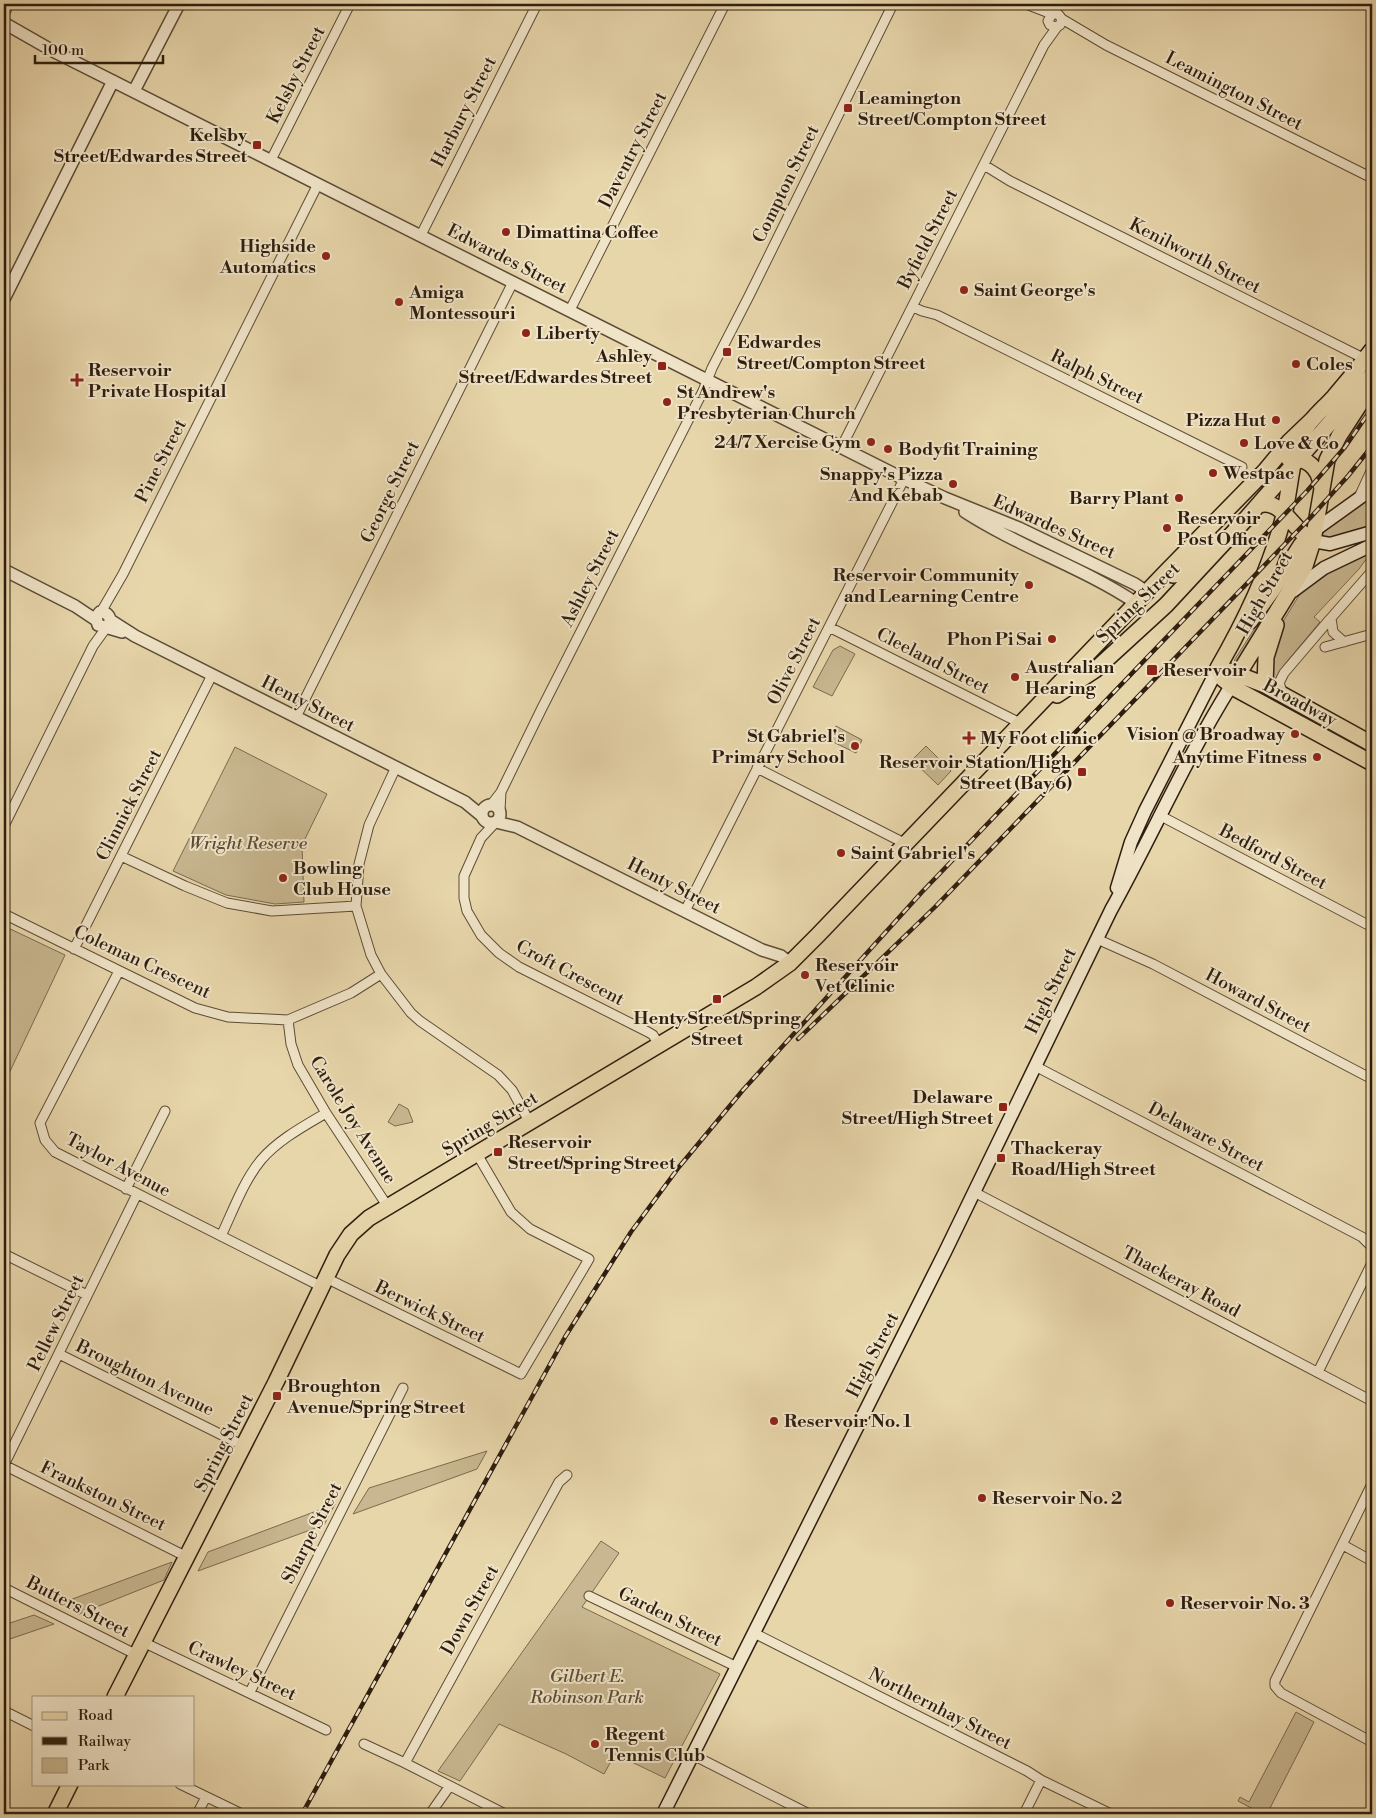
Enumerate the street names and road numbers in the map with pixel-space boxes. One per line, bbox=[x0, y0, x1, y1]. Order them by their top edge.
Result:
street label: Kelsby Street bbox=[262, 22, 331, 128]
street label: Leamington Street bbox=[1161, 46, 1307, 136]
street label: Harbury Street bbox=[426, 52, 502, 171]
street label: Daventry Street bbox=[594, 87, 672, 212]
street label: Compton Street bbox=[748, 121, 825, 247]
street label: Byfield Street bbox=[893, 185, 963, 294]
street label: Kenilworth Street bbox=[1125, 213, 1265, 299]
street label: Edwardes Street bbox=[443, 219, 572, 299]
street label: Ralph Street bbox=[1047, 345, 1148, 410]
street label: Pine Street bbox=[130, 415, 192, 507]
street label: George Street bbox=[355, 437, 425, 547]
street label: Edwardes Street bbox=[989, 490, 1119, 565]
street label: Ashley Street bbox=[555, 525, 625, 632]
street label: High Street bbox=[1232, 546, 1299, 639]
street label: Spring Street bbox=[1091, 557, 1185, 649]
street label: Olive Street bbox=[762, 613, 826, 709]
street label: Cleeland Street bbox=[873, 623, 994, 700]
street label: Henty Street bbox=[257, 671, 359, 738]
street label: Broadway bbox=[1258, 674, 1341, 732]
street label: Clinnick Street bbox=[91, 745, 167, 865]
street label: Bedford Street bbox=[1214, 819, 1331, 895]
street label: Henty Street bbox=[623, 853, 725, 920]
street label: Coleman Crescent bbox=[70, 920, 215, 1004]
street label: Croft Crescent bbox=[512, 935, 629, 1011]
street label: High Street bbox=[1020, 944, 1082, 1038]
street label: Howard Street bbox=[1201, 964, 1315, 1039]
street label: Carole Joy Avenue bbox=[304, 1052, 402, 1188]
street label: Spring Street bbox=[438, 1086, 543, 1162]
street label: Delaware Street bbox=[1144, 1097, 1269, 1178]
street label: Taylor Avenue bbox=[62, 1128, 174, 1202]
street label: Thackeray Road bbox=[1118, 1241, 1245, 1323]
street label: Pellew Street bbox=[23, 1270, 90, 1375]
street label: Berwick Street bbox=[370, 1275, 489, 1349]
street label: High Street bbox=[842, 1308, 905, 1402]
street label: Broughton Avenue bbox=[71, 1334, 218, 1421]
street label: Spring Street bbox=[189, 1389, 259, 1496]
street label: Frankston Street bbox=[36, 1456, 170, 1537]
street label: Sharpe Street bbox=[277, 1478, 348, 1587]
street label: Down Street bbox=[436, 1560, 504, 1659]
street label: Butters Street bbox=[22, 1571, 134, 1643]
street label: Garden Street bbox=[614, 1582, 726, 1652]
street label: Crawley Street bbox=[184, 1636, 301, 1706]
street label: Northernhay Street bbox=[864, 1663, 1016, 1755]

